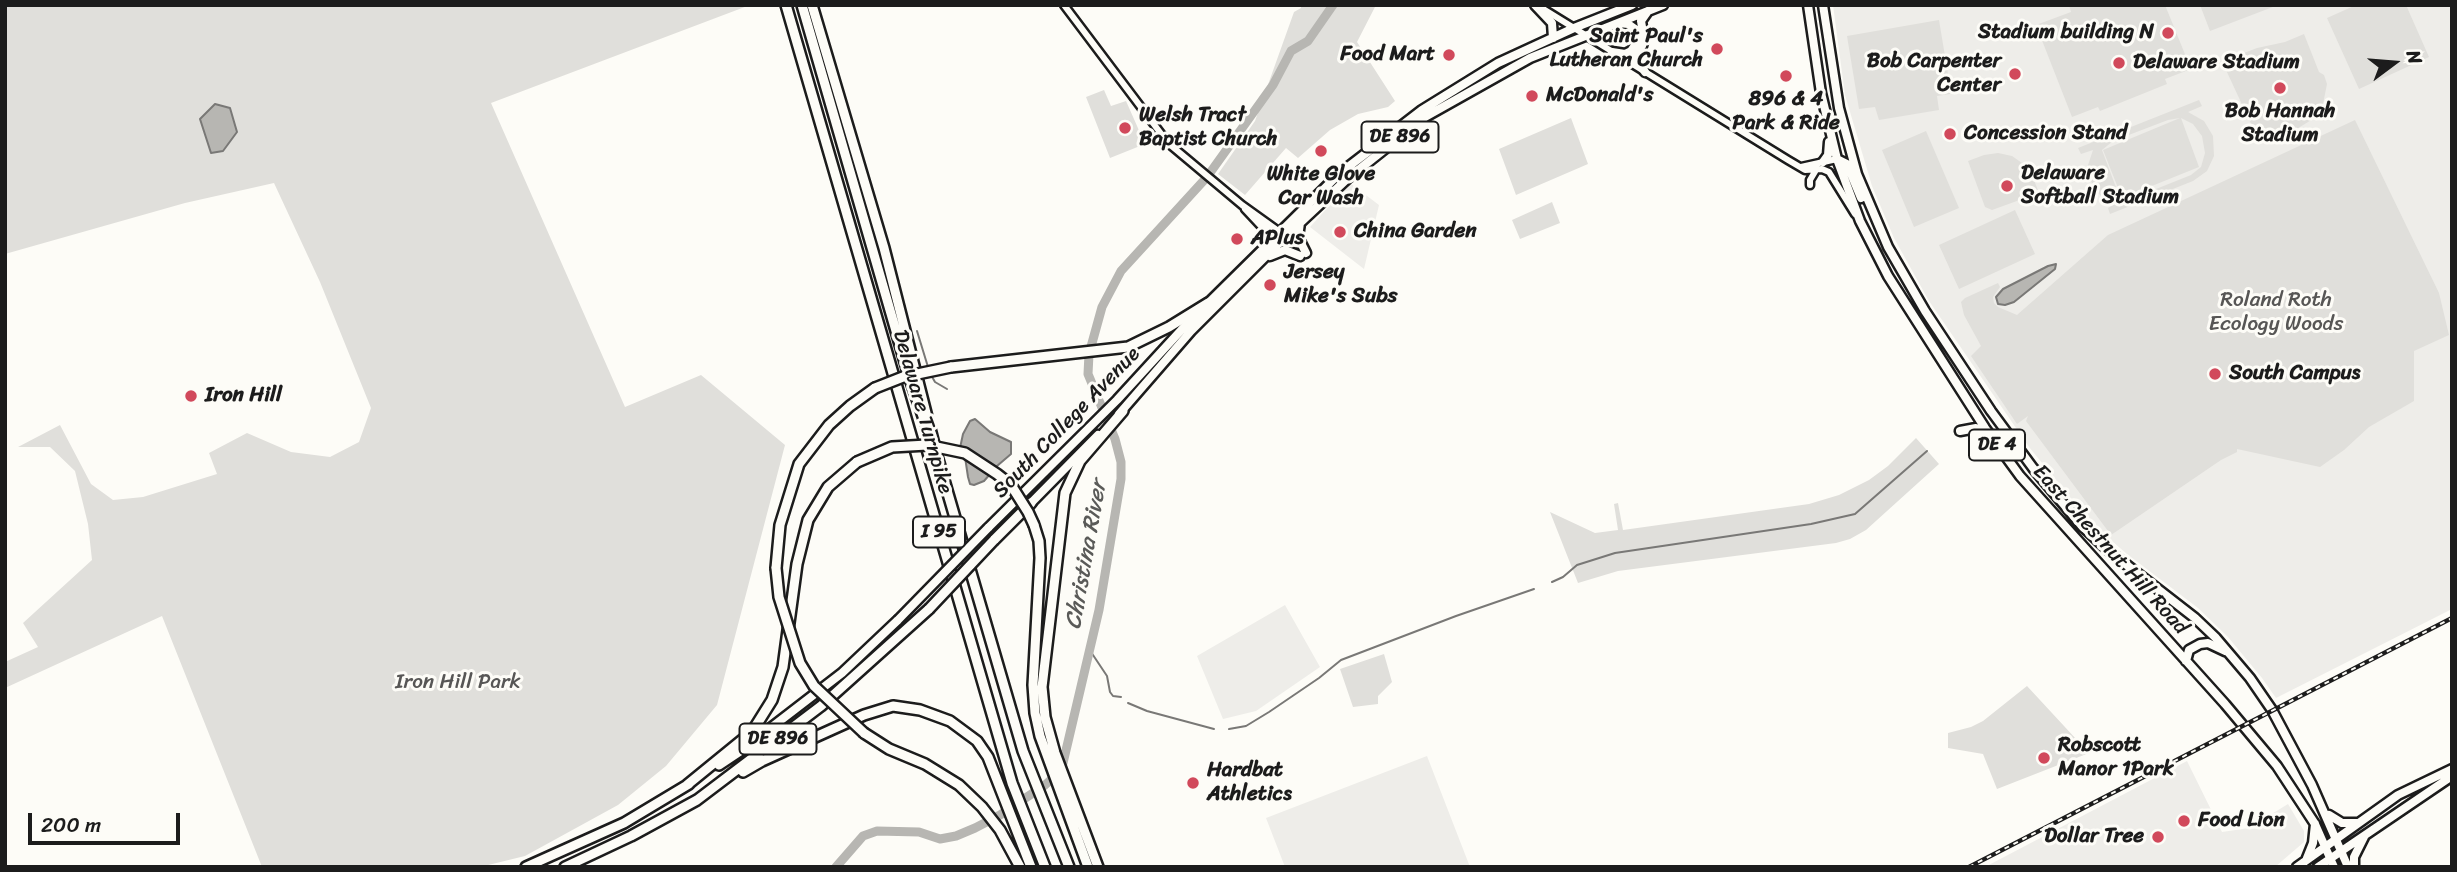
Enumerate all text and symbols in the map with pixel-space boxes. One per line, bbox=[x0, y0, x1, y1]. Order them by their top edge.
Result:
place label: Stadium building N bbox=[1978, 20, 2154, 46]
place label: Saint Paul's Lutheran Church bbox=[1550, 24, 1703, 74]
marker: Stadium building N bbox=[2160, 25, 2176, 41]
north arrow bbox=[2359, 28, 2429, 98]
marker: Saint Paul's Lutheran Church bbox=[1709, 41, 1725, 57]
place label: Food Mart bbox=[1340, 42, 1435, 68]
text: N bbox=[2397, 46, 2432, 68]
marker: Food Mart bbox=[1441, 47, 1457, 63]
place label: Bob Carpenter Center bbox=[1867, 49, 2001, 99]
place label: Delaware Stadium bbox=[2133, 50, 2300, 76]
marker: Delaware Stadium bbox=[2111, 55, 2127, 71]
marker: Bob Carpenter Center bbox=[2007, 66, 2023, 82]
marker: 896 & 4 Park & Ride bbox=[1778, 68, 1794, 84]
marker: Bob Hannah Stadium bbox=[2272, 80, 2288, 96]
place label: McDonald's bbox=[1546, 83, 1653, 109]
place label: 896 & 4 Park & Ride bbox=[1732, 87, 1840, 137]
marker: McDonald's bbox=[1524, 88, 1540, 104]
place label: Bob Hannah Stadium bbox=[2225, 99, 2335, 149]
place label: Welsh Tract Baptist Church bbox=[1139, 103, 1278, 153]
marker: Welsh Tract Baptist Church bbox=[1117, 120, 1133, 136]
place label: Concession Stand bbox=[1964, 121, 2127, 147]
road number: DE 896 bbox=[1362, 122, 1438, 153]
marker: Concession Stand bbox=[1942, 126, 1958, 142]
marker: White Glove Car Wash bbox=[1313, 143, 1329, 159]
place label: Delaware Softball Stadium bbox=[2021, 161, 2179, 211]
place label: White Glove Car Wash bbox=[1267, 162, 1375, 212]
marker: Delaware Softball Stadium bbox=[1999, 178, 2015, 194]
place label: China Garden bbox=[1354, 219, 1477, 245]
marker: China Garden bbox=[1332, 224, 1348, 240]
place label: APlus bbox=[1251, 226, 1304, 252]
marker: APlus bbox=[1229, 231, 1245, 247]
place label: Jersey Mike's Subs bbox=[1284, 260, 1398, 310]
marker: Jersey Mike's Subs bbox=[1262, 277, 1278, 293]
park label: Roland Roth Ecology Woods bbox=[2209, 288, 2343, 338]
street label: Delaware Turnpike bbox=[887, 327, 957, 497]
street label: South College Avenue bbox=[988, 342, 1146, 504]
place label: South Campus bbox=[2229, 361, 2360, 387]
marker: South Campus bbox=[2207, 366, 2223, 382]
place label: Iron Hill bbox=[205, 383, 282, 409]
marker: Iron Hill bbox=[183, 388, 199, 404]
road number: DE 4 bbox=[1969, 430, 2025, 460]
street label: East Chestnut Hill Road bbox=[2027, 460, 2193, 640]
water label: Christina River bbox=[1060, 479, 1114, 631]
road number: I 95 bbox=[913, 516, 965, 548]
park label: Iron Hill Park bbox=[395, 670, 521, 696]
road number: DE 896 bbox=[740, 724, 816, 754]
place label: Robscott Manor 1Park bbox=[2058, 733, 2174, 783]
marker: Robscott Manor 1Park bbox=[2036, 750, 2052, 766]
place label: Hardbat Athletics bbox=[1207, 758, 1292, 808]
marker: Hardbat Athletics bbox=[1185, 775, 1201, 791]
scale bar bbox=[32, 798, 184, 842]
text: 200 m bbox=[41, 806, 101, 844]
place label: Food Lion bbox=[2198, 808, 2285, 834]
marker: Food Lion bbox=[2176, 813, 2192, 829]
place label: Dollar Tree bbox=[2044, 824, 2144, 850]
marker: Dollar Tree bbox=[2150, 829, 2166, 845]

